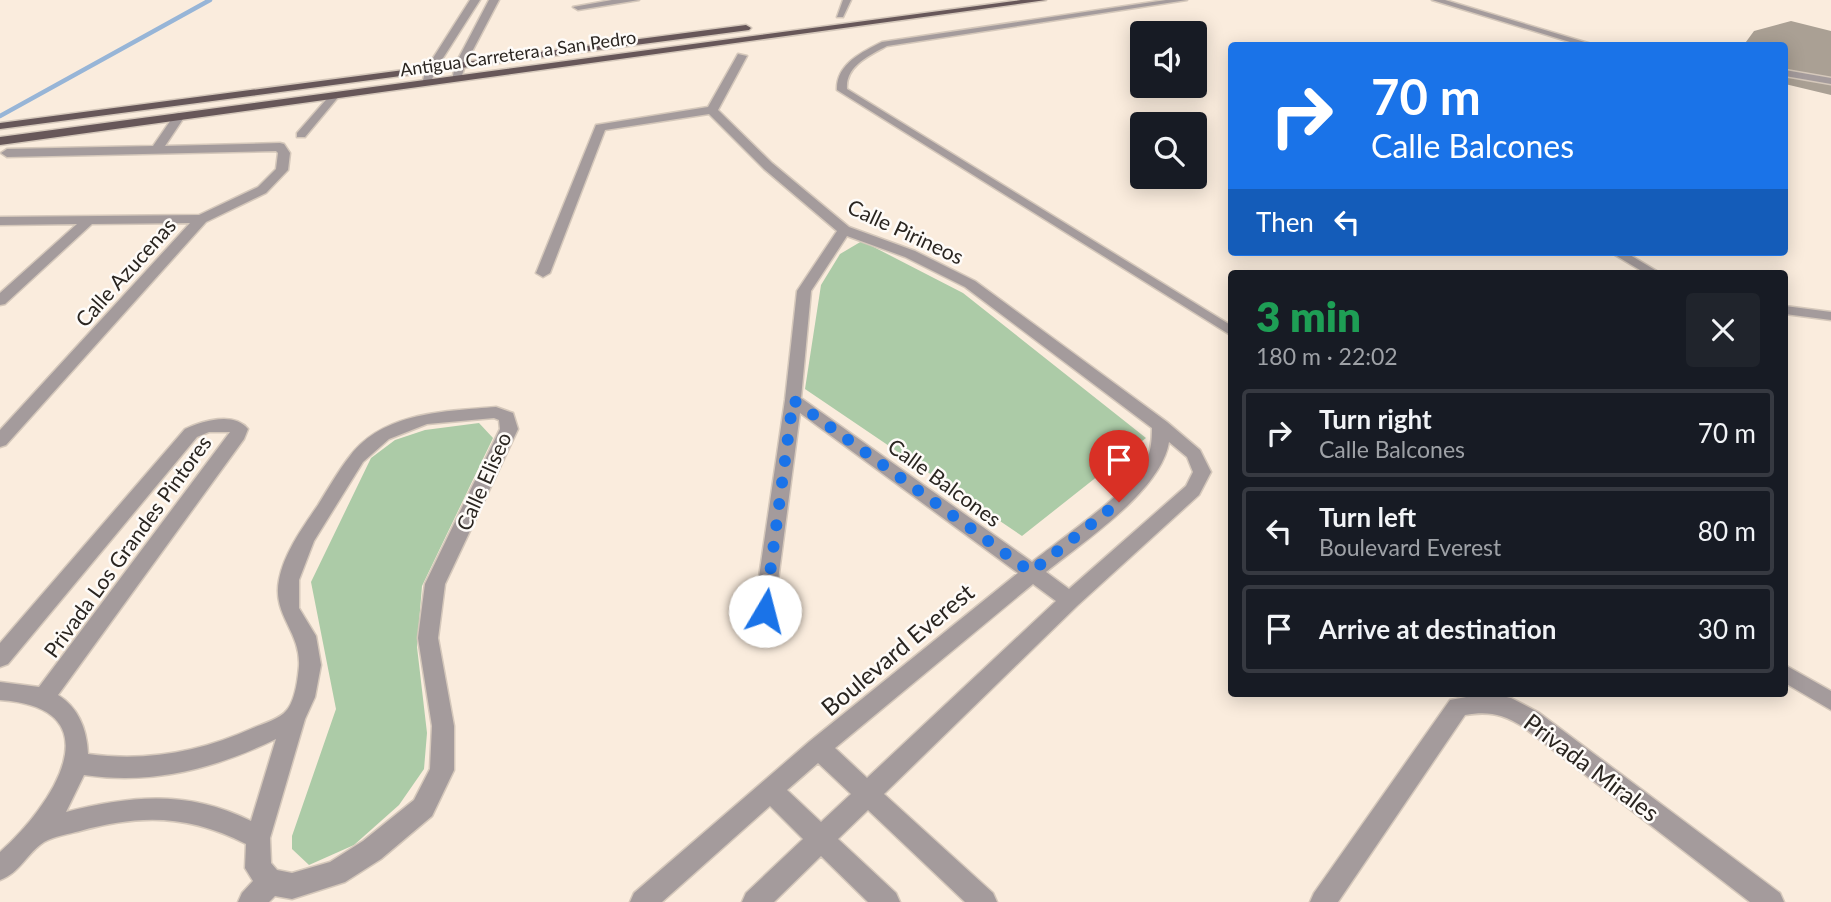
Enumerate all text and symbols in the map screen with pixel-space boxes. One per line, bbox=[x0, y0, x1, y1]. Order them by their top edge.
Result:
map controls bbox=[1130, 21, 1207, 189]
button: sound bbox=[1130, 21, 1207, 98]
street label: Antigua Carretera a San Pedro bbox=[399, 26, 637, 80]
text: 70 m bbox=[1371, 67, 1481, 125]
icon: right bbox=[1256, 70, 1347, 161]
button: search bbox=[1130, 112, 1207, 189]
text: Calle Balcones bbox=[1371, 126, 1574, 165]
street label: Calle Pirineos bbox=[844, 193, 968, 269]
icon: left bbox=[1328, 203, 1366, 241]
text: Then bbox=[1256, 206, 1314, 238]
street label: Calle Azucenas bbox=[70, 212, 180, 332]
text: 3 min bbox=[1256, 291, 1361, 341]
button: close bbox=[1686, 293, 1760, 367]
text: 180 m · 22:02 bbox=[1256, 342, 1398, 370]
text: Turn right bbox=[1319, 403, 1432, 435]
icon: right bbox=[1260, 414, 1298, 452]
text: 70 m bbox=[1698, 417, 1756, 449]
street label: Calle Eliseo bbox=[450, 428, 516, 534]
street label: Privada Los Grandes Pintores bbox=[38, 430, 216, 662]
pin bbox=[1089, 430, 1149, 502]
street label: Calle Balcones bbox=[884, 433, 1006, 531]
text: Calle Balcones bbox=[1319, 435, 1465, 463]
icon: arrive bbox=[1100, 441, 1138, 479]
text: Turn left bbox=[1319, 501, 1416, 533]
icon: left bbox=[1260, 512, 1298, 550]
text: 80 m bbox=[1698, 515, 1756, 547]
text: Boulevard Everest bbox=[1319, 533, 1501, 561]
position arrow bbox=[728, 574, 802, 648]
street label: Boulevard Everest bbox=[815, 577, 979, 721]
icon: arrive bbox=[1260, 610, 1298, 648]
text: Arrive at destination bbox=[1319, 613, 1556, 645]
text: 30 m bbox=[1698, 613, 1756, 645]
street label: Privada Mirales bbox=[1519, 707, 1665, 827]

